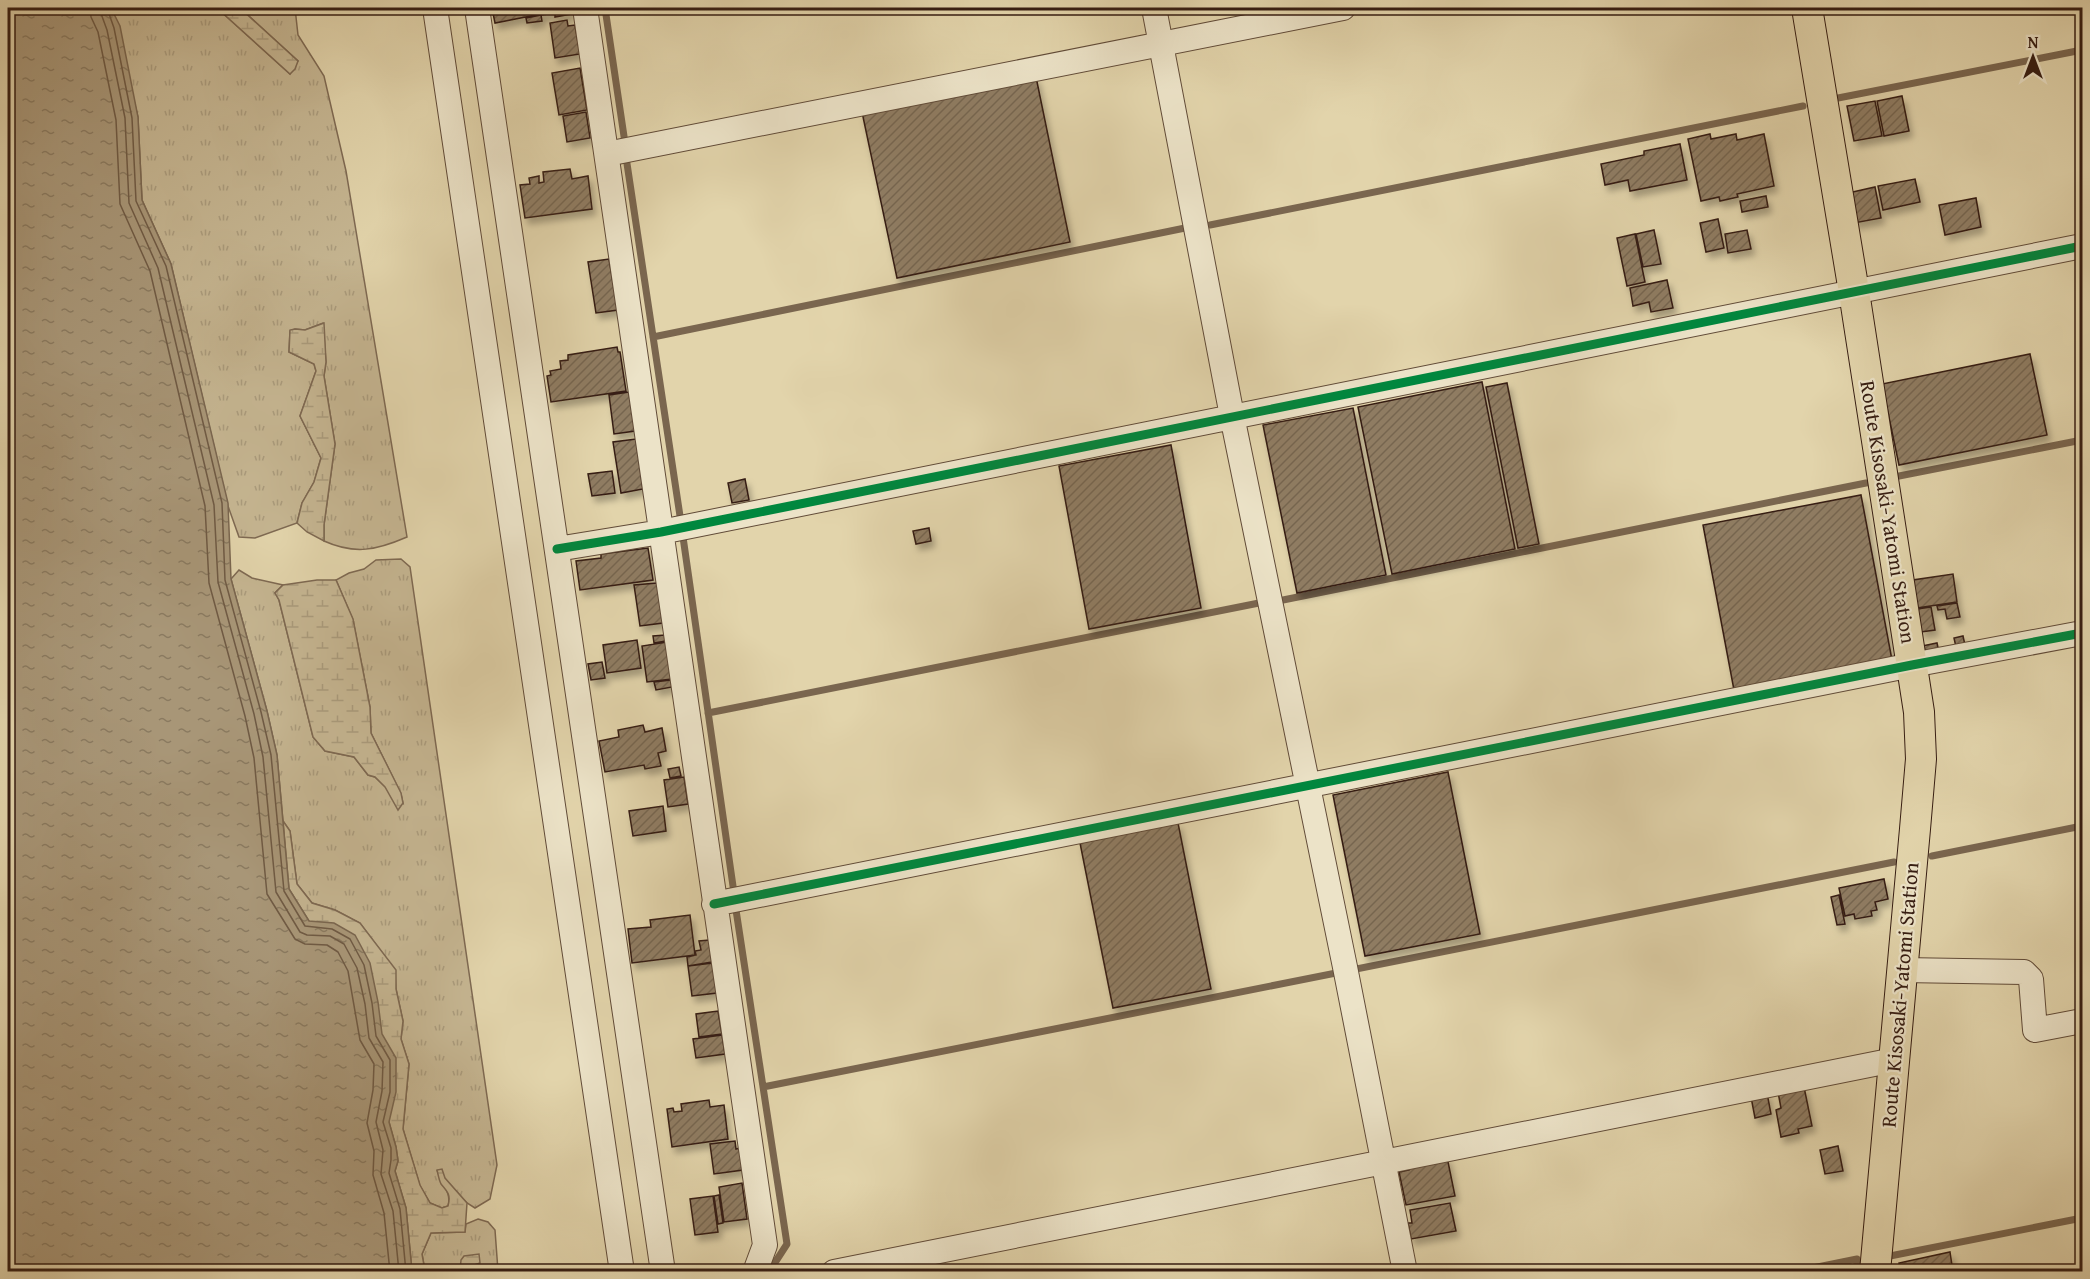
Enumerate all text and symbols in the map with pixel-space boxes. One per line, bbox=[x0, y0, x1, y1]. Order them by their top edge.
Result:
north arrow bbox=[2003, 27, 2063, 87]
text: N bbox=[2028, 30, 2039, 54]
street label: Route Kisosaki-Yatomi Station bbox=[1852, 378, 1925, 646]
street label: Route Kisosaki-Yatomi Station bbox=[1872, 861, 1927, 1129]

